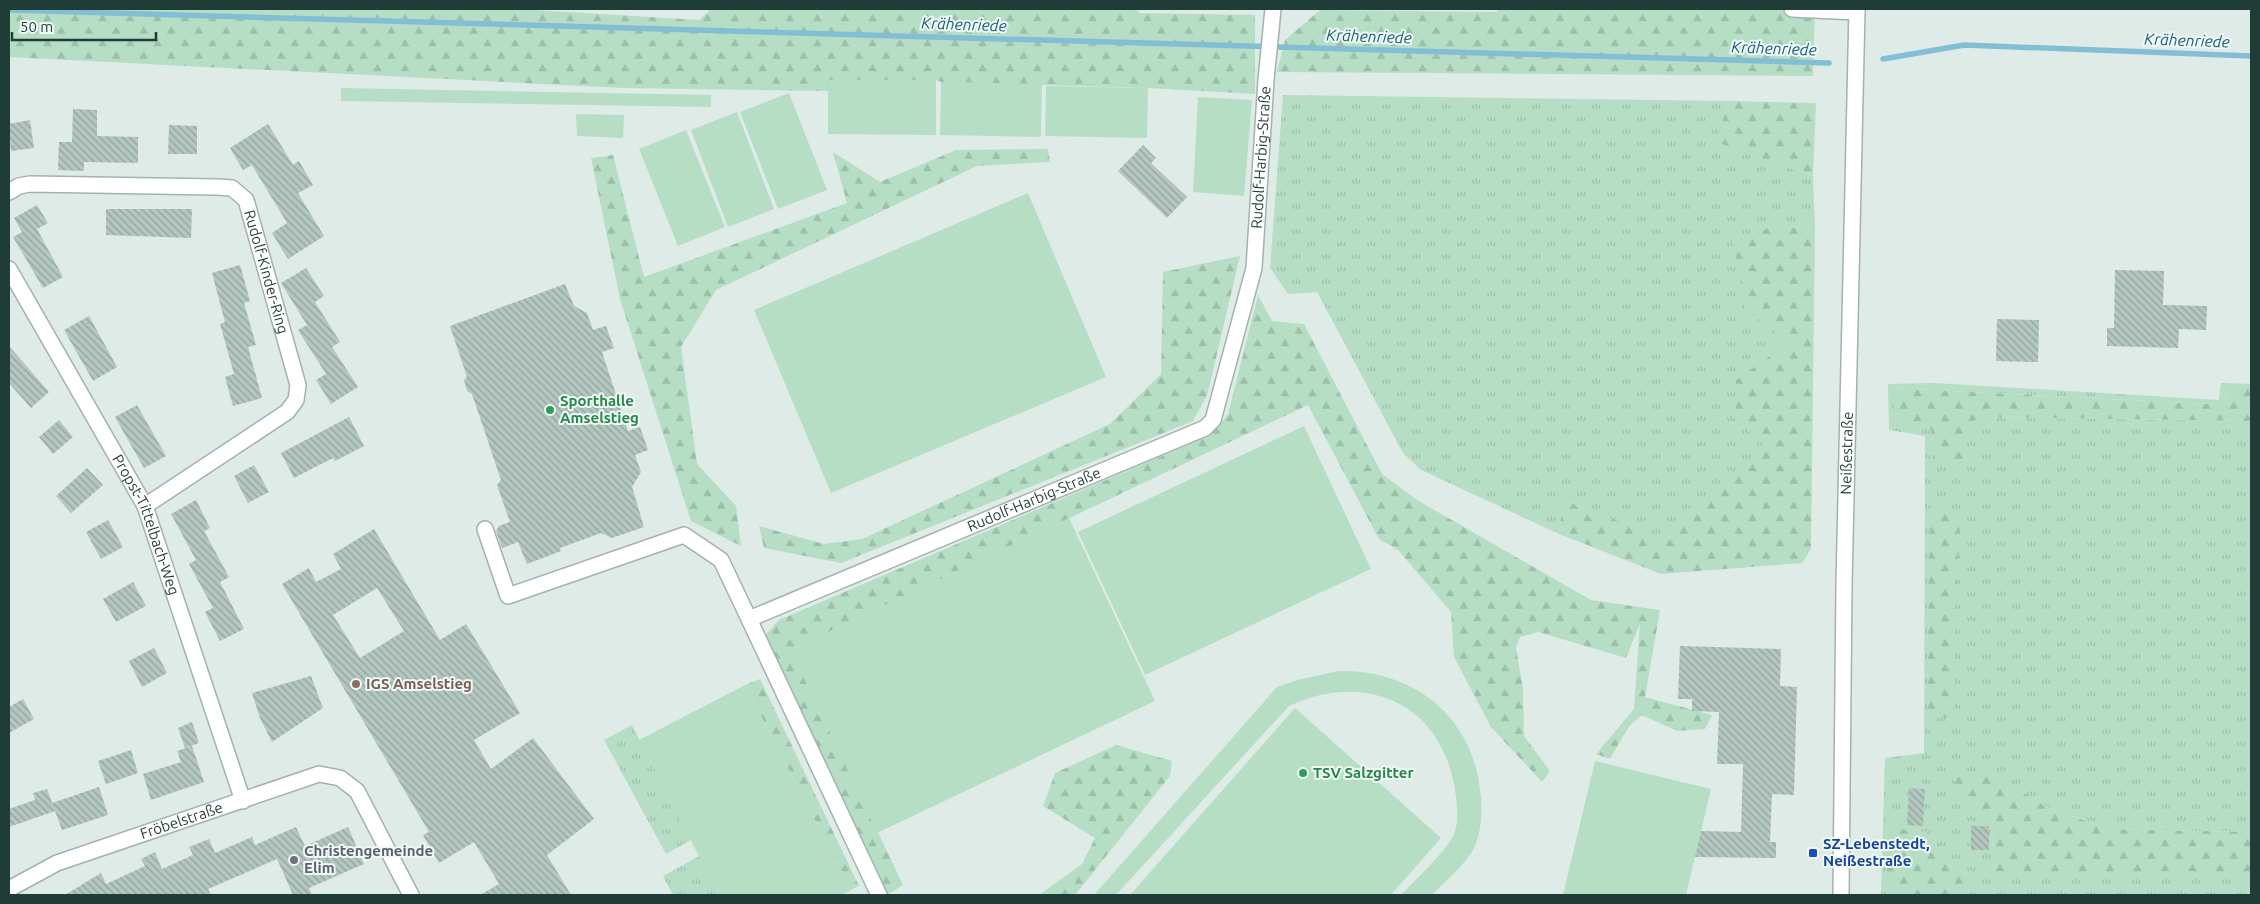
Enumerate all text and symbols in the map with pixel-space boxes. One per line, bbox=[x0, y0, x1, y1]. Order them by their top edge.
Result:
scale bar bbox=[12, 10, 156, 42]
water label: Krähenriede bbox=[921, 14, 1007, 34]
text: 50 m bbox=[20, 18, 53, 35]
water label: Krähenriede bbox=[1326, 26, 1412, 46]
water label: Krähenriede bbox=[2144, 30, 2230, 50]
water label: Krähenriede bbox=[1731, 38, 1817, 58]
street label: Rudolf-Harbig-Straße bbox=[1248, 86, 1274, 229]
street label: Rudolf-Kinder-Ring bbox=[241, 208, 292, 336]
place label: Sporthalle Amselstieg bbox=[560, 392, 639, 426]
marker: Sporthalle Amselstieg bbox=[544, 404, 556, 416]
street label: Neißestraße bbox=[1837, 411, 1856, 495]
street label: Propst-Tittelbach-Weg bbox=[109, 451, 183, 597]
street label: Rudolf-Harbig-Straße bbox=[965, 464, 1103, 535]
place label: IGS Amselstieg bbox=[366, 675, 472, 692]
marker: IGS Amselstieg bbox=[350, 678, 362, 690]
place label: TSV Salzgitter bbox=[1313, 764, 1414, 781]
marker: TSV Salzgitter bbox=[1297, 767, 1309, 779]
street label: Fröbelstraße bbox=[138, 798, 225, 842]
place label: SZ-Lebenstedt, Neißestraße bbox=[1823, 835, 1930, 869]
place label: Christengemeinde Elim bbox=[304, 842, 433, 876]
marker: SZ-Lebenstedt, Neißestraße bbox=[1807, 847, 1819, 859]
marker: Christengemeinde Elim bbox=[288, 854, 300, 866]

